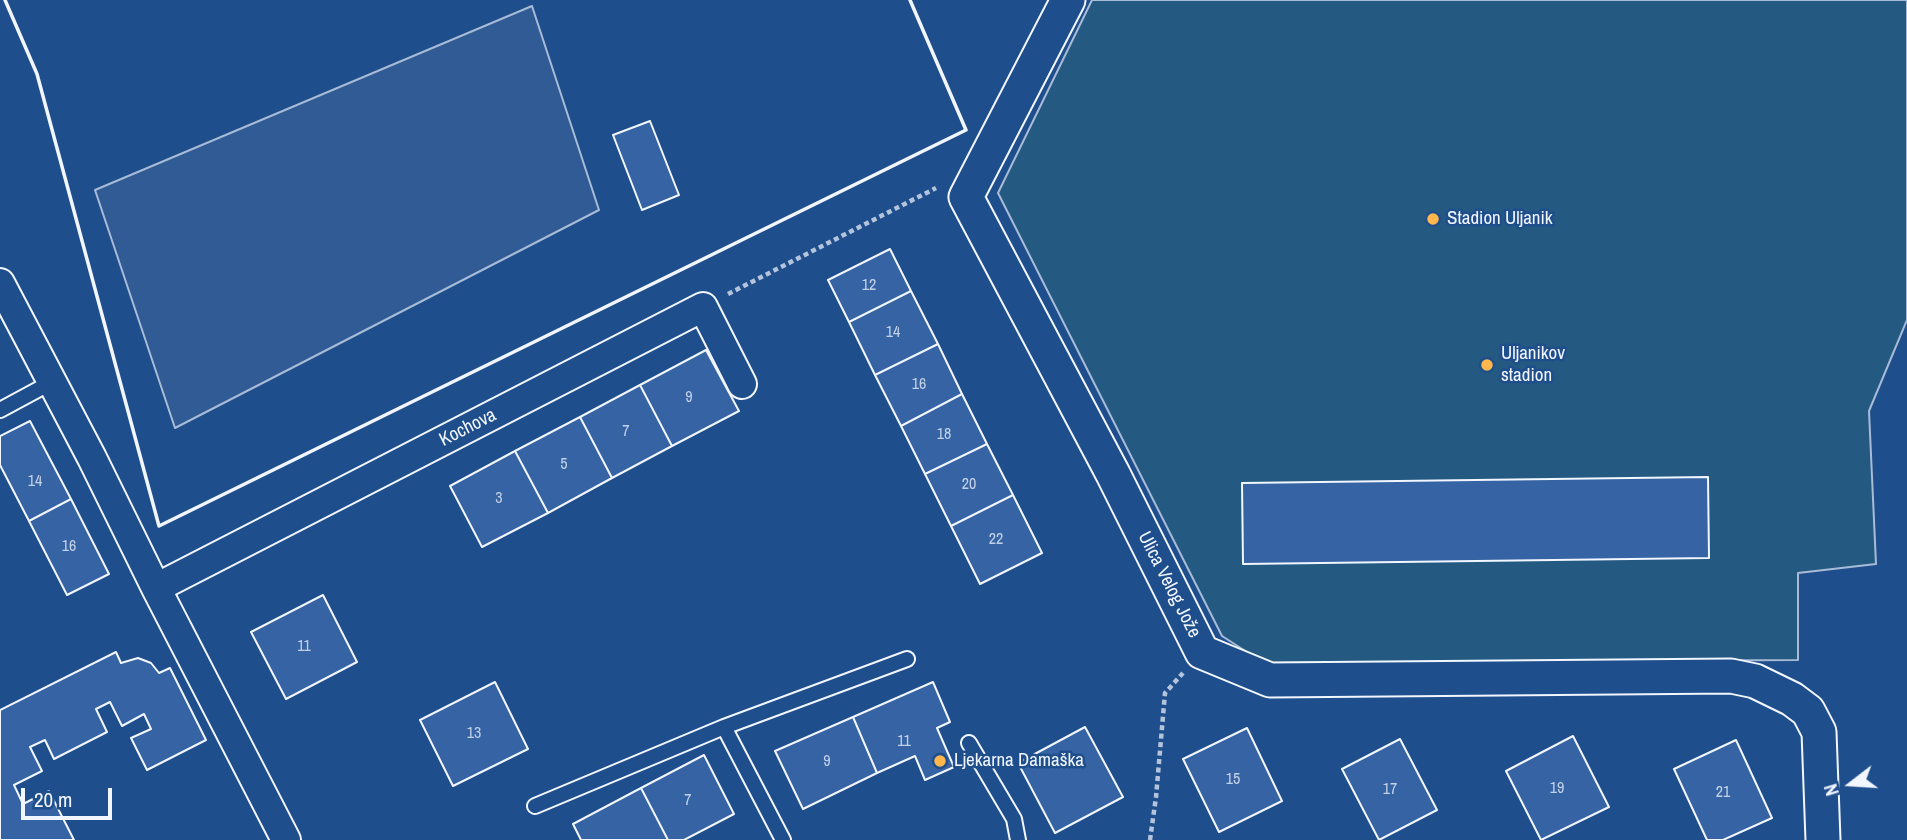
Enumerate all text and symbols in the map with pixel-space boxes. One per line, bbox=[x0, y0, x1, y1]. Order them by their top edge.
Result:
place label: Stadion Uljanik bbox=[1447, 208, 1553, 230]
marker: Stadion Uljanik bbox=[1425, 211, 1441, 227]
house number: 12 bbox=[862, 276, 876, 296]
house number: 14 bbox=[886, 323, 900, 343]
place label: Uljanikov stadion bbox=[1501, 343, 1565, 387]
marker: Uljanikov stadion bbox=[1479, 357, 1495, 373]
house number: 16 bbox=[912, 375, 926, 395]
house number: 9 bbox=[685, 388, 693, 408]
street label: Kochova bbox=[436, 404, 500, 452]
house number: 7 bbox=[622, 422, 630, 442]
house number: 18 bbox=[937, 425, 951, 445]
house number: 5 bbox=[560, 455, 568, 475]
house number: 14 bbox=[28, 472, 42, 492]
house number: 20 bbox=[962, 475, 976, 495]
house number: 3 bbox=[495, 489, 503, 509]
street label: Ulica Velog Jože bbox=[1132, 528, 1206, 642]
house number: 22 bbox=[989, 530, 1003, 550]
house number: 16 bbox=[62, 537, 76, 557]
house number: 11 bbox=[297, 637, 311, 657]
house number: 13 bbox=[467, 724, 481, 744]
house number: 11 bbox=[897, 732, 911, 752]
north arrow bbox=[1816, 749, 1886, 819]
place label: Ljekarna Damaška bbox=[954, 750, 1084, 772]
house number: 9 bbox=[823, 752, 831, 772]
marker: Ljekarna Damaška bbox=[932, 753, 948, 769]
house number: 15 bbox=[1226, 770, 1240, 790]
scale bar bbox=[24, 774, 116, 818]
house number: 19 bbox=[1550, 779, 1564, 799]
house number: 17 bbox=[1383, 780, 1397, 800]
text: N bbox=[1817, 781, 1845, 799]
house number: 21 bbox=[1716, 783, 1730, 803]
text: 20 m bbox=[34, 785, 72, 814]
house number: 7 bbox=[684, 791, 692, 811]

